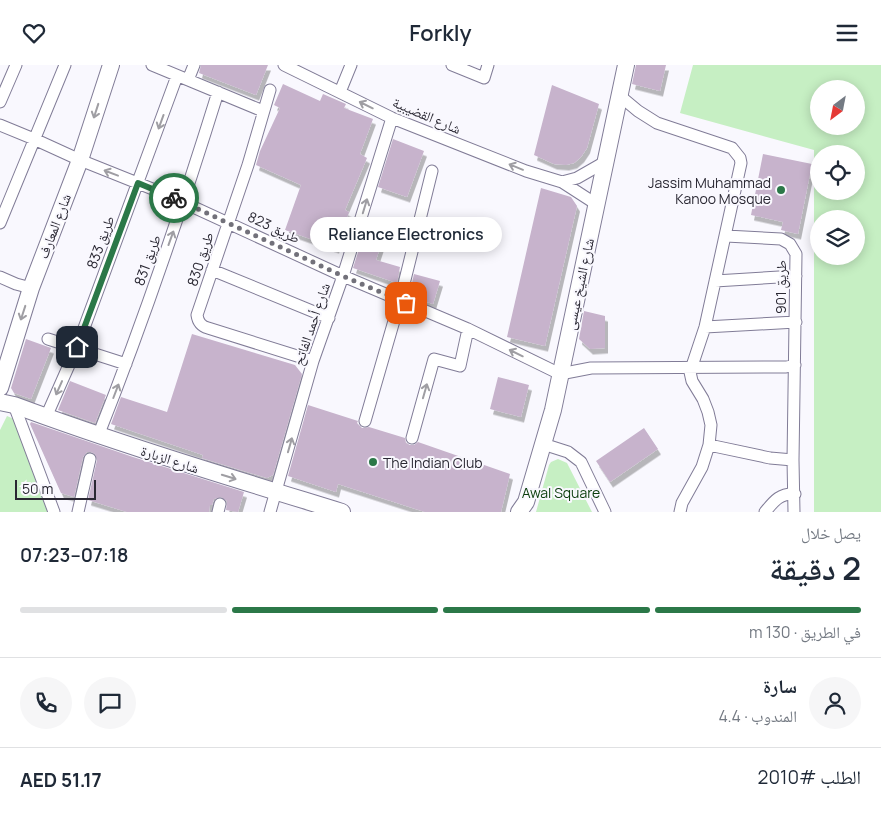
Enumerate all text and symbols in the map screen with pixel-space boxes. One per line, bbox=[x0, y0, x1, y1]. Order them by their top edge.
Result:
text: Forkly bbox=[409, 18, 472, 48]
icon: heart bbox=[20, 19, 48, 47]
icon: menu bbox=[833, 19, 861, 47]
north arrow bbox=[810, 80, 865, 135]
map controls bbox=[810, 80, 865, 265]
street label: شارع القضيبية bbox=[390, 92, 464, 139]
one-way arrow bbox=[358, 99, 373, 109]
one-way arrow bbox=[91, 103, 100, 119]
one-way arrow bbox=[156, 114, 165, 129]
button: locate bbox=[810, 145, 865, 200]
one-way arrow bbox=[508, 162, 524, 171]
one-way arrow bbox=[104, 168, 120, 177]
courier bbox=[149, 173, 199, 223]
place label: Jassim Muhammad Kanoo Mosque bbox=[648, 173, 771, 208]
icon: bike bbox=[160, 184, 188, 212]
marker: Jassim Muhammad Kanoo Mosque bbox=[775, 184, 787, 196]
street label: شارع المعارف bbox=[33, 191, 76, 262]
one-way arrow bbox=[361, 199, 371, 215]
street label: طريق 823 bbox=[244, 207, 303, 248]
button: layers bbox=[810, 210, 865, 265]
street label: طريق 833 bbox=[82, 213, 119, 271]
callout: Reliance Electronics bbox=[310, 218, 502, 253]
text: Reliance Electronics bbox=[328, 223, 484, 245]
street label: طريق 830 bbox=[182, 229, 219, 289]
one-way arrow bbox=[167, 230, 176, 246]
street label: طريق 831 bbox=[129, 232, 166, 288]
street label: شارع الشيخ عيسى bbox=[560, 236, 599, 332]
street label: طريق 901 bbox=[771, 260, 791, 314]
street label: شارع أحمد الفاتح bbox=[288, 280, 335, 368]
pin bbox=[385, 282, 427, 324]
icon: bag bbox=[392, 289, 420, 317]
one-way arrow bbox=[17, 305, 27, 321]
pin bbox=[56, 326, 98, 368]
icon: home bbox=[63, 333, 91, 361]
one-way arrow bbox=[508, 347, 523, 357]
one-way arrow bbox=[53, 380, 63, 395]
one-way arrow bbox=[421, 383, 431, 399]
one-way arrow bbox=[112, 384, 121, 399]
one-way arrow bbox=[285, 437, 295, 453]
street label: شارع الزبارة bbox=[138, 441, 201, 478]
place label: The Indian Club bbox=[383, 453, 483, 472]
marker: The Indian Club bbox=[367, 456, 379, 468]
one-way arrow bbox=[221, 472, 237, 482]
scale bar bbox=[15, 477, 96, 500]
text: 50 m bbox=[22, 479, 53, 498]
park label: Awal Square bbox=[522, 483, 600, 502]
text: يصل خلال bbox=[801, 522, 861, 544]
text: 07:18–07:23 bbox=[20, 542, 128, 568]
text: 2 دقيقة bbox=[769, 546, 861, 590]
text: في الطريق · 130 m bbox=[749, 621, 861, 643]
text: سارة bbox=[763, 673, 797, 699]
button: phone bbox=[20, 677, 72, 729]
button: chat bbox=[84, 677, 136, 729]
button: person bbox=[809, 677, 861, 729]
text: المندوب · 4.4 bbox=[718, 705, 797, 727]
text: الطلب #2010 bbox=[758, 764, 861, 790]
text: AED 51.17 bbox=[20, 767, 102, 793]

